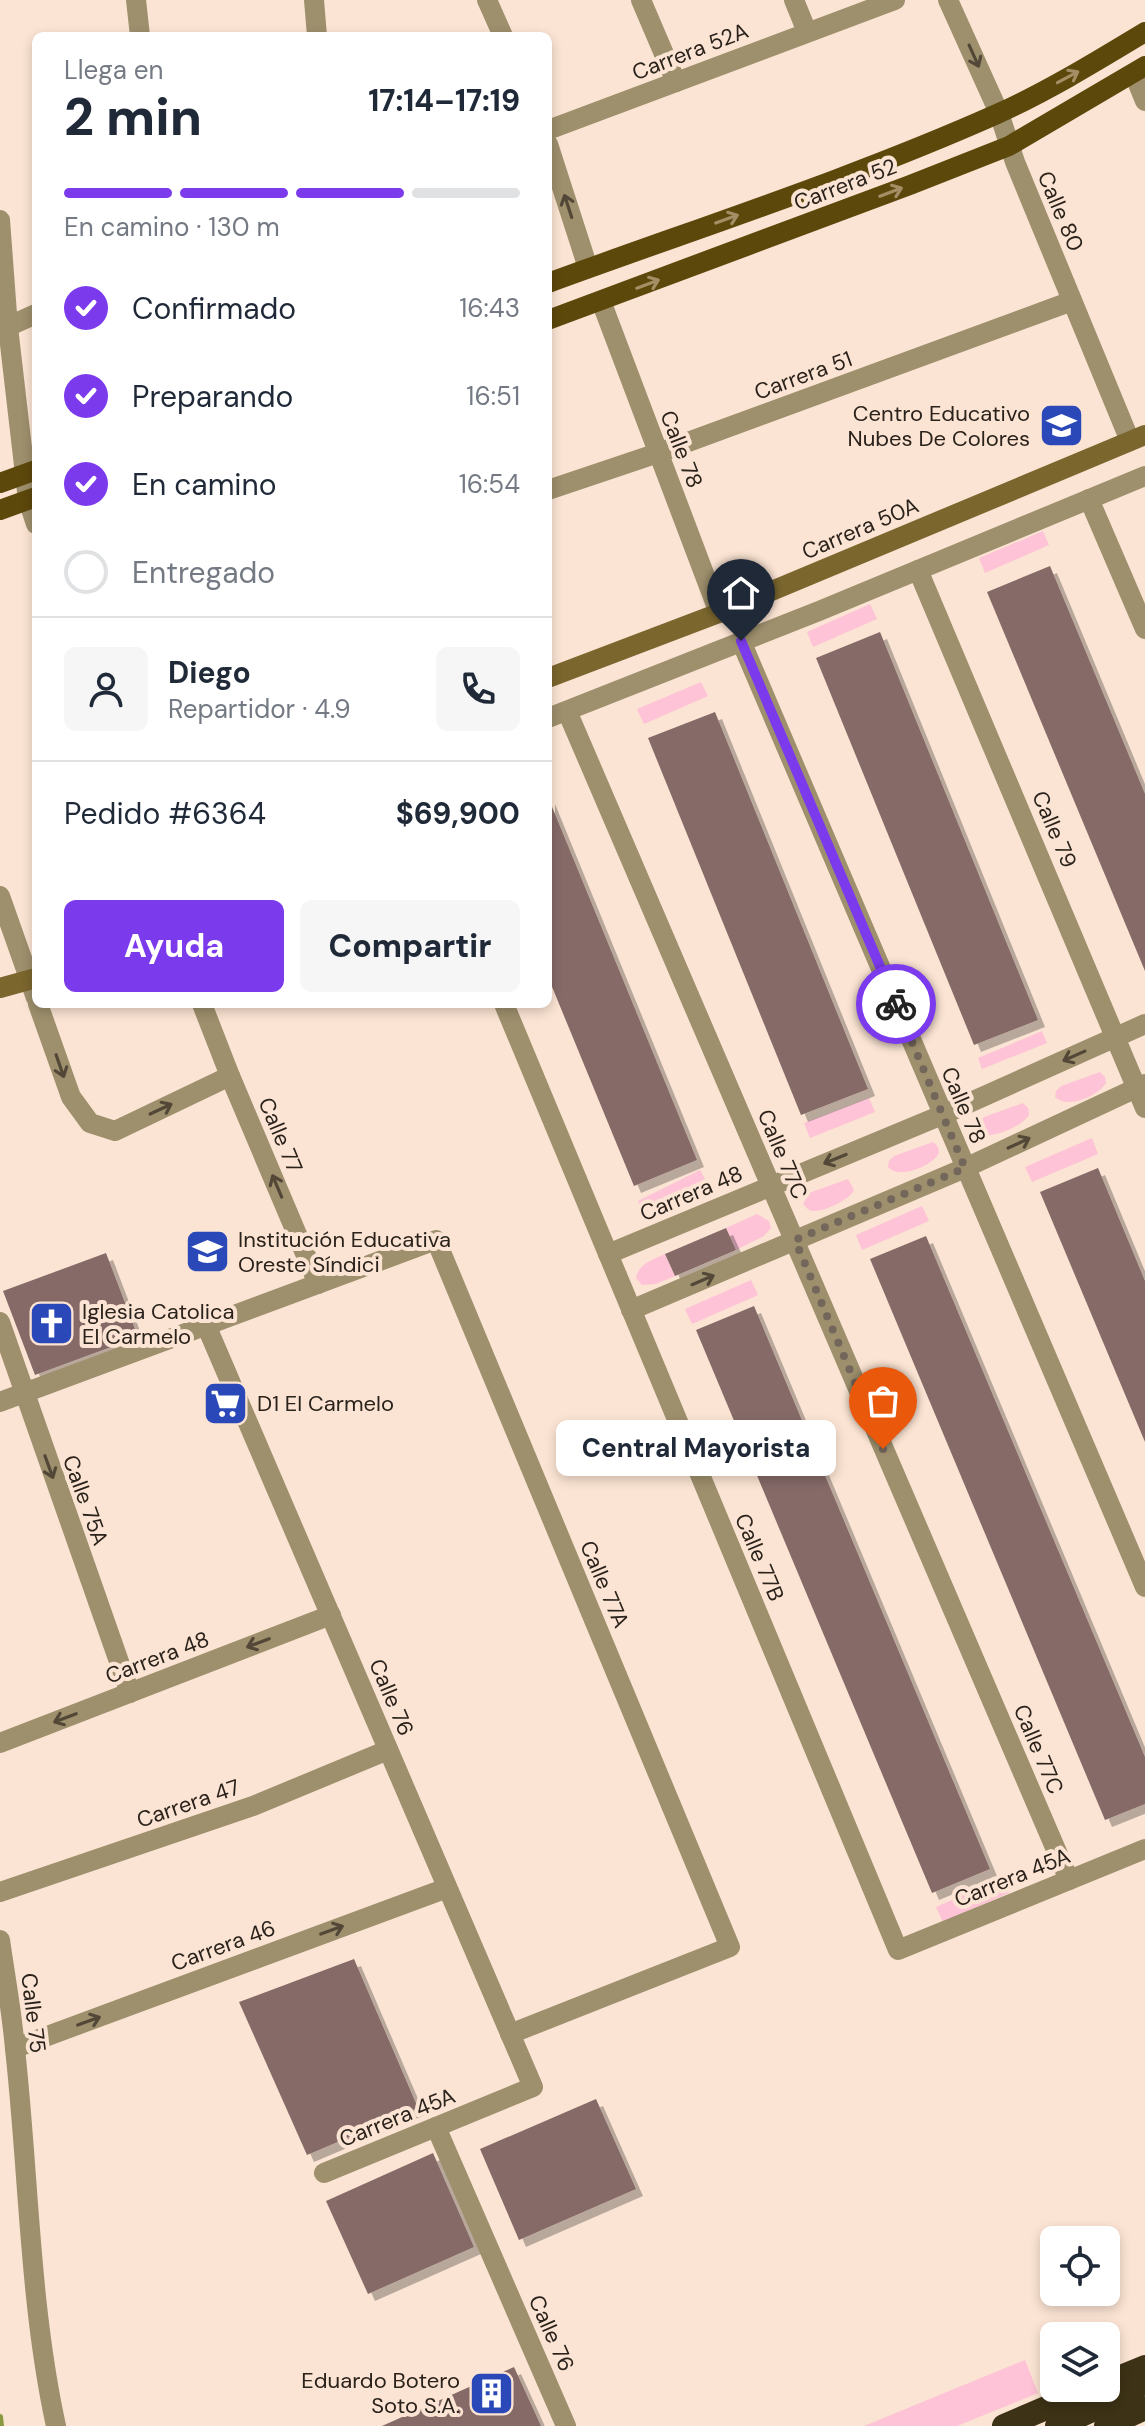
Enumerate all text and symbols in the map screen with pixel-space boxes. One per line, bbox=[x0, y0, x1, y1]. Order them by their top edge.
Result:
street label: Carrera 52A bbox=[628, 16, 753, 87]
one-way arrow bbox=[967, 44, 982, 68]
text: Llega en bbox=[64, 53, 163, 87]
one-way arrow bbox=[1056, 68, 1079, 84]
text: 17:14–17:19 bbox=[368, 81, 520, 120]
text: 2 min bbox=[64, 83, 202, 151]
street label: Carrera 52 bbox=[790, 152, 901, 217]
street label: Calle 80 bbox=[1031, 167, 1090, 256]
one-way arrow bbox=[878, 184, 903, 198]
one-way arrow bbox=[560, 194, 574, 219]
text: En camino · 130 m bbox=[64, 210, 280, 244]
one-way arrow bbox=[714, 211, 739, 225]
one-way arrow bbox=[635, 276, 660, 290]
icon: check bbox=[64, 286, 108, 330]
text: Confirmado bbox=[132, 289, 296, 328]
text: 16:43 bbox=[459, 291, 520, 325]
street label: Carrera 51 bbox=[750, 344, 856, 407]
icon: check bbox=[64, 374, 108, 418]
text: Preparando bbox=[132, 377, 293, 416]
text: 16:51 bbox=[466, 379, 520, 413]
place label: Centro Educativo Nubes De Colores bbox=[848, 399, 1030, 453]
school or university icon: Centro Educativo Nubes De Colores bbox=[1037, 402, 1085, 450]
street label: Calle 78 bbox=[654, 406, 710, 492]
icon: check bbox=[64, 462, 108, 506]
text: En camino bbox=[132, 465, 277, 504]
text: 16:54 bbox=[459, 467, 520, 501]
street label: Carrera 50A bbox=[797, 491, 923, 566]
text: Entregado bbox=[132, 553, 275, 592]
pin bbox=[707, 559, 775, 641]
icon: home bbox=[719, 571, 763, 615]
button: person bbox=[64, 647, 148, 731]
button: phone bbox=[436, 647, 520, 731]
text: Diego bbox=[168, 653, 251, 692]
text: Repartidor · 4.9 bbox=[168, 692, 351, 726]
street label: Calle 79 bbox=[1025, 786, 1084, 872]
text: Pedido #6364 bbox=[64, 794, 266, 833]
text: $69,900 bbox=[396, 794, 520, 833]
button: Ayuda bbox=[64, 900, 284, 992]
button: Compartir bbox=[300, 900, 520, 992]
courier bbox=[856, 964, 936, 1044]
icon: bike bbox=[874, 982, 918, 1026]
one-way arrow bbox=[1062, 1049, 1086, 1064]
one-way arrow bbox=[54, 1053, 68, 1078]
street label: Calle 78 bbox=[934, 1062, 993, 1148]
street label: Calle 77 bbox=[252, 1093, 309, 1177]
one-way arrow bbox=[148, 1101, 172, 1116]
street label: Calle 77C bbox=[751, 1105, 814, 1203]
one-way arrow bbox=[1006, 1135, 1030, 1150]
one-way arrow bbox=[823, 1153, 848, 1168]
street label: Carrera 48 bbox=[635, 1159, 747, 1228]
one-way arrow bbox=[268, 1174, 283, 1199]
place label: Institución Educativa Oreste Síndici bbox=[238, 1225, 451, 1279]
school or university icon: Institución Educativa Oreste Síndici bbox=[183, 1228, 231, 1276]
one-way arrow bbox=[690, 1271, 715, 1286]
place label: Iglesia Catolica El Carmelo bbox=[82, 1297, 235, 1351]
church icon: Iglesia Catolica El Carmelo bbox=[27, 1300, 75, 1348]
pin bbox=[849, 1367, 917, 1449]
supermarket icon: D1 El Carmelo bbox=[202, 1379, 250, 1427]
icon: bag bbox=[861, 1379, 905, 1423]
place label: D1 El Carmelo bbox=[257, 1389, 394, 1418]
callout: Central Mayorista bbox=[555, 1421, 835, 1477]
text: Central Mayorista bbox=[582, 1431, 810, 1465]
street label: Calle 75A bbox=[56, 1451, 115, 1549]
one-way arrow bbox=[43, 1454, 58, 1479]
street label: Calle 77B bbox=[728, 1509, 791, 1606]
street label: Calle 77A bbox=[573, 1536, 636, 1632]
street label: Carrera 48 bbox=[101, 1624, 213, 1690]
one-way arrow bbox=[246, 1637, 271, 1651]
street label: Calle 76 bbox=[362, 1654, 421, 1740]
street label: Calle 77C bbox=[1007, 1700, 1070, 1798]
one-way arrow bbox=[53, 1712, 78, 1726]
street label: Carrera 47 bbox=[133, 1772, 244, 1835]
street label: Carrera 45A bbox=[950, 1841, 1074, 1914]
street label: Carrera 46 bbox=[167, 1913, 279, 1978]
one-way arrow bbox=[319, 1922, 344, 1936]
street label: Calle 75 bbox=[14, 1971, 53, 2055]
one-way arrow bbox=[76, 2012, 101, 2027]
street label: Carrera 45A bbox=[335, 2081, 459, 2154]
map controls bbox=[1040, 2226, 1120, 2402]
button: locate bbox=[1040, 2226, 1120, 2306]
street label: Calle 76 bbox=[522, 2290, 581, 2376]
button: layers bbox=[1040, 2322, 1120, 2402]
place label: Eduardo Botero Soto S.A. bbox=[301, 2366, 460, 2420]
building icon: Eduardo Botero Soto S.A. bbox=[467, 2369, 515, 2417]

